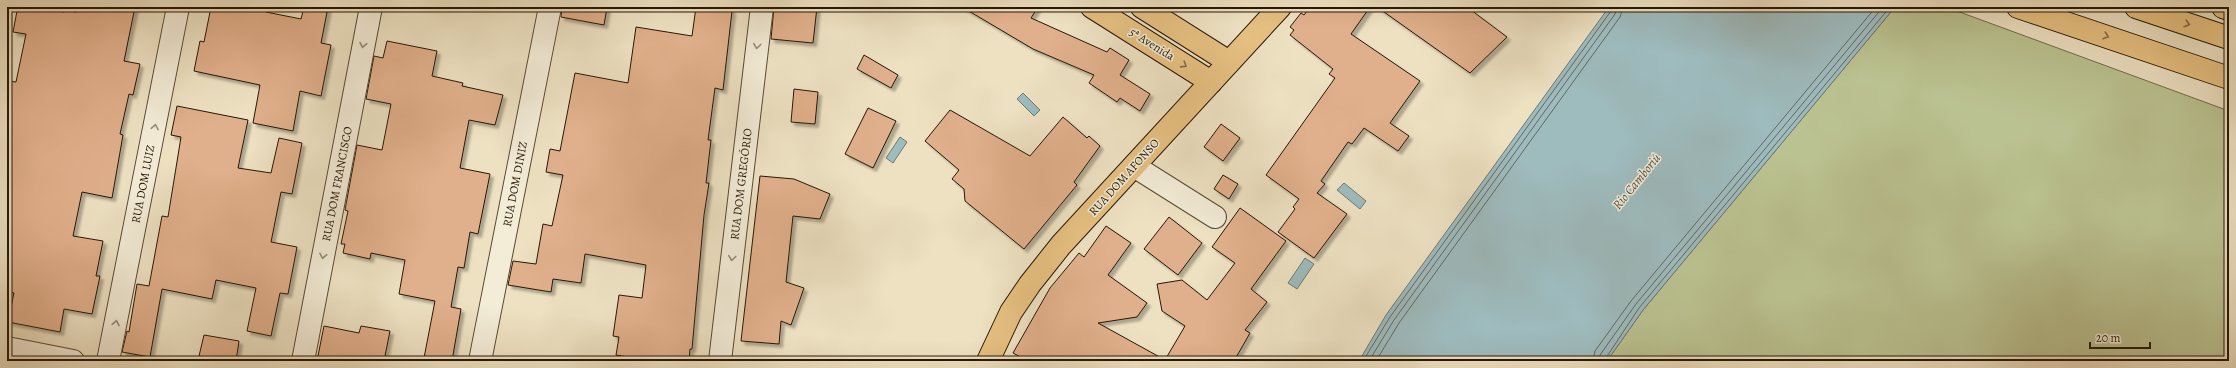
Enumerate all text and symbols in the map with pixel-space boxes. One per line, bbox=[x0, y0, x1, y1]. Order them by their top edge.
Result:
one-way arrow bbox=[2183, 19, 2190, 28]
street label: 5ª Avenida bbox=[1126, 24, 1178, 64]
one-way arrow bbox=[2102, 31, 2109, 40]
one-way arrow bbox=[360, 42, 368, 48]
one-way arrow bbox=[753, 43, 762, 49]
one-way arrow bbox=[1180, 60, 1187, 68]
one-way arrow bbox=[150, 123, 158, 130]
street label: RUA DOM FRANCISCO bbox=[318, 125, 356, 243]
street label: RUA DOM GREGÓRIO bbox=[726, 127, 756, 241]
street label: RUA DOM AFONSO bbox=[1085, 135, 1163, 219]
street label: RUA DOM DINIZ bbox=[499, 140, 531, 228]
street label: RUA DOM LUIZ bbox=[128, 143, 158, 224]
water label: Rio Camboriú bbox=[1609, 150, 1664, 213]
one-way arrow bbox=[320, 252, 328, 259]
one-way arrow bbox=[728, 255, 737, 261]
one-way arrow bbox=[111, 320, 119, 326]
scale bar bbox=[2090, 324, 2150, 350]
text: 20 m bbox=[2096, 330, 2120, 346]

